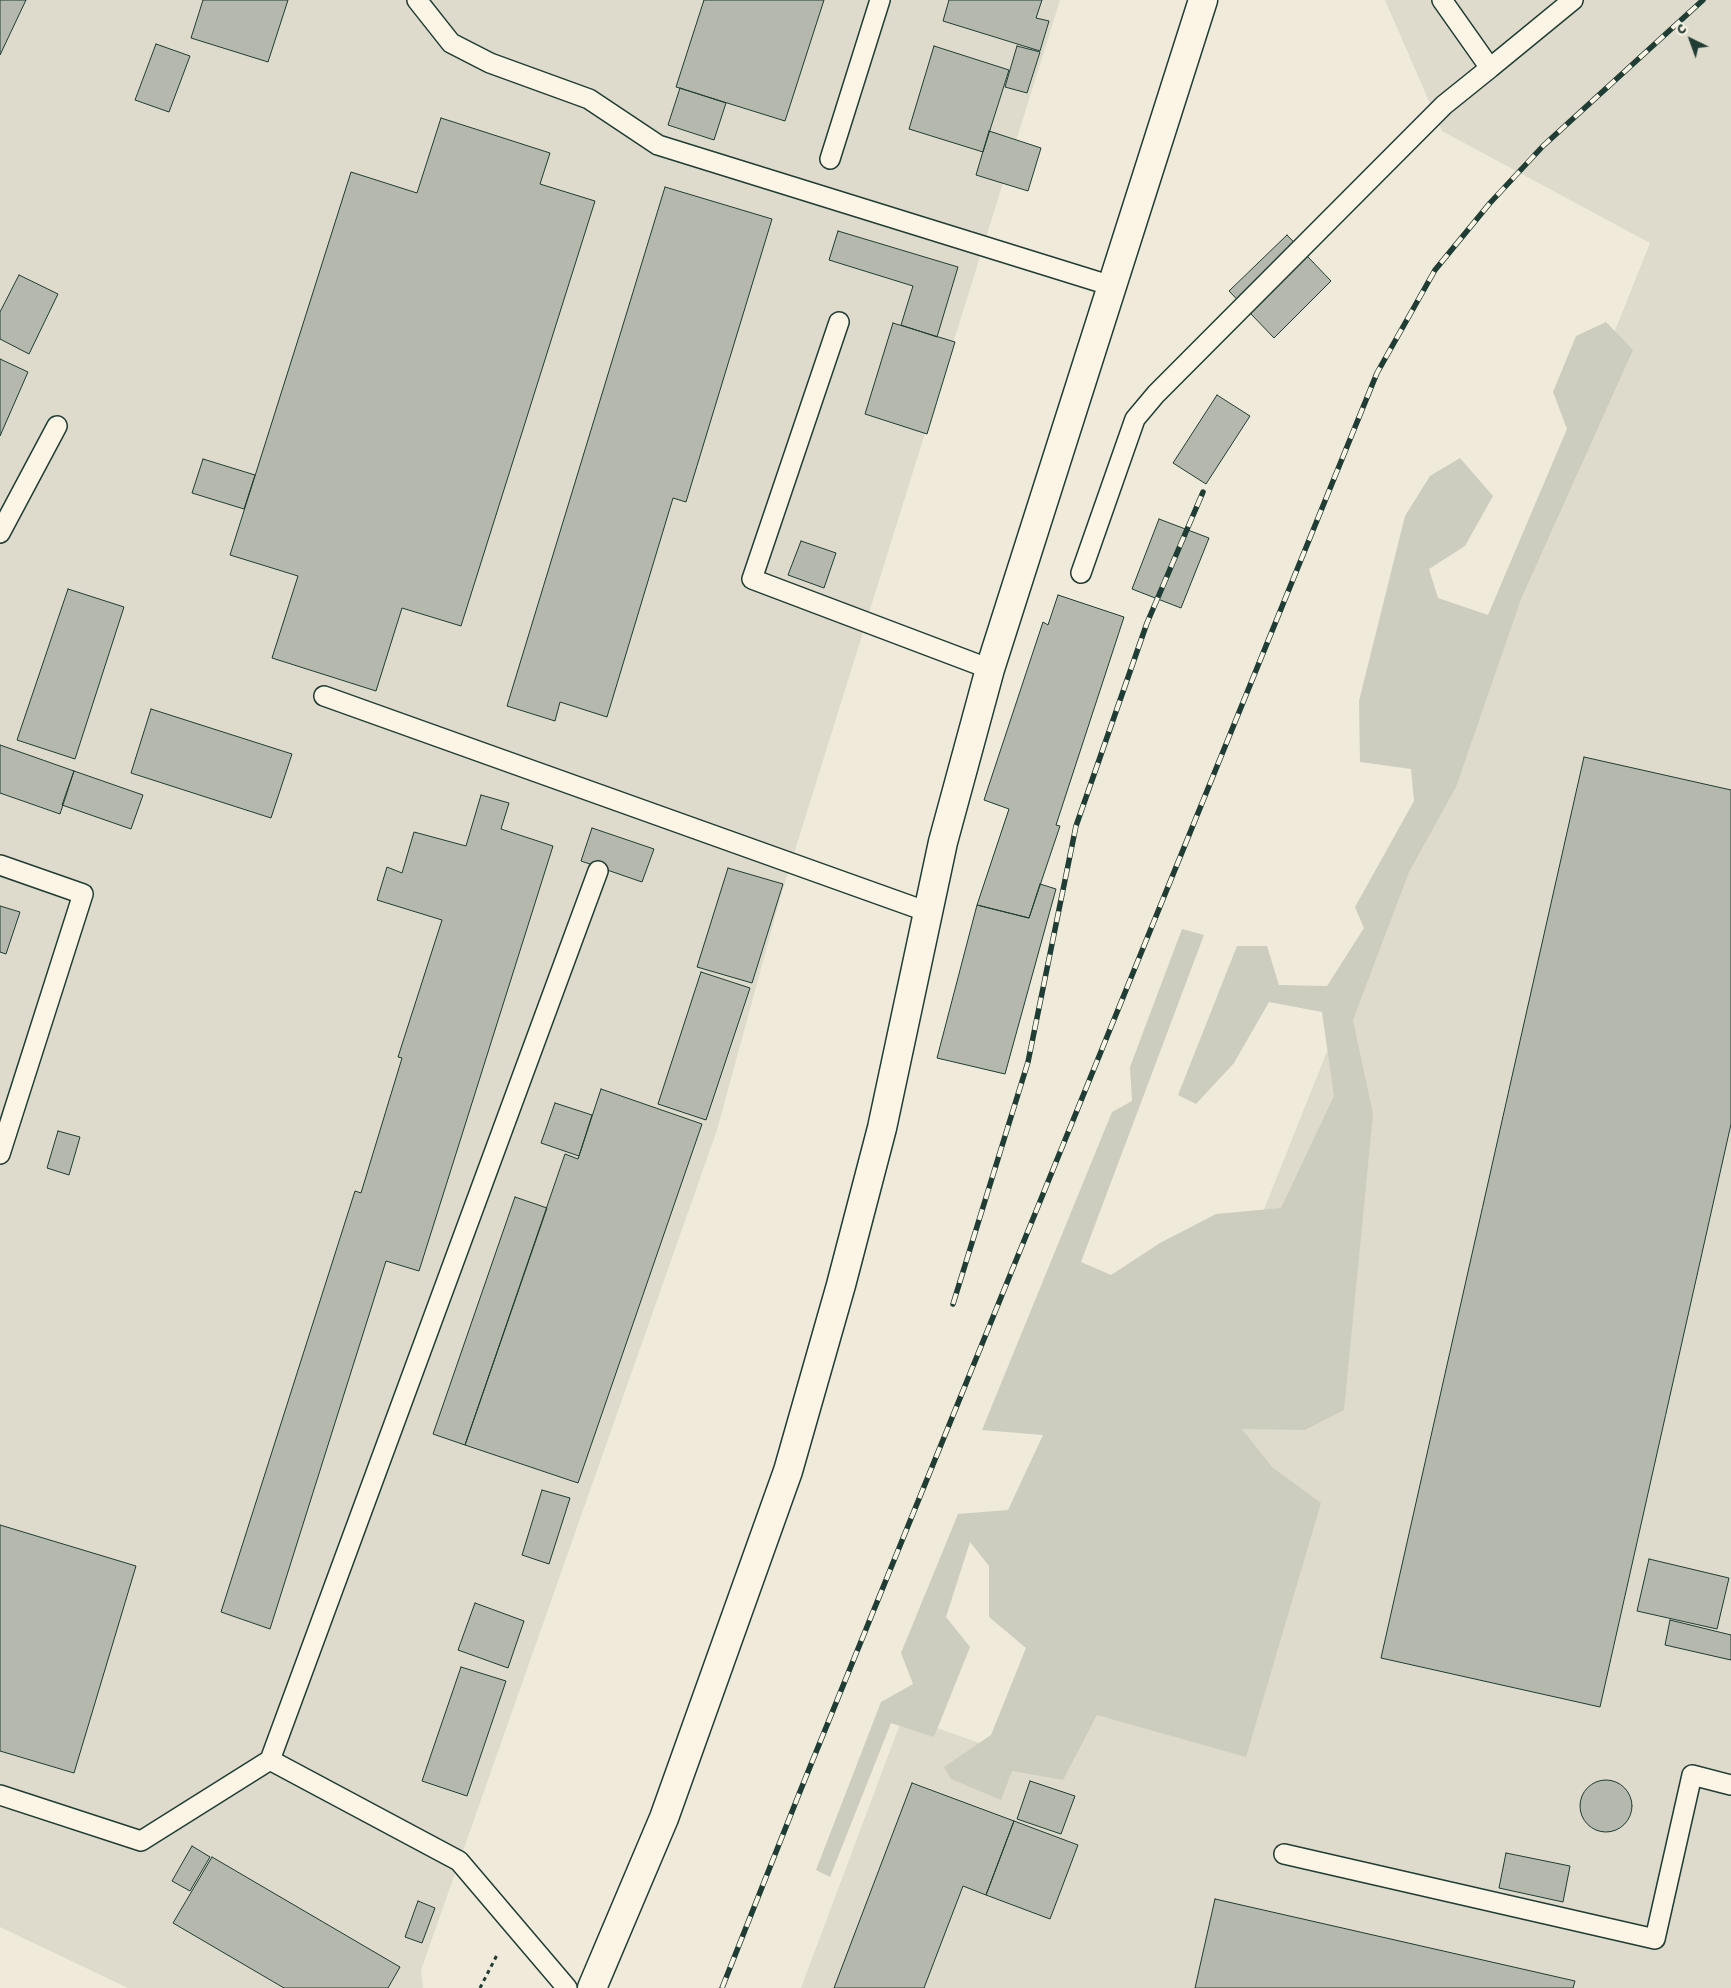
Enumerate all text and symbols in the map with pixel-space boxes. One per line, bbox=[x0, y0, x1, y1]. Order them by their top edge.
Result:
north arrow bbox=[1666, 15, 1716, 65]
text: С bbox=[1672, 19, 1690, 38]

